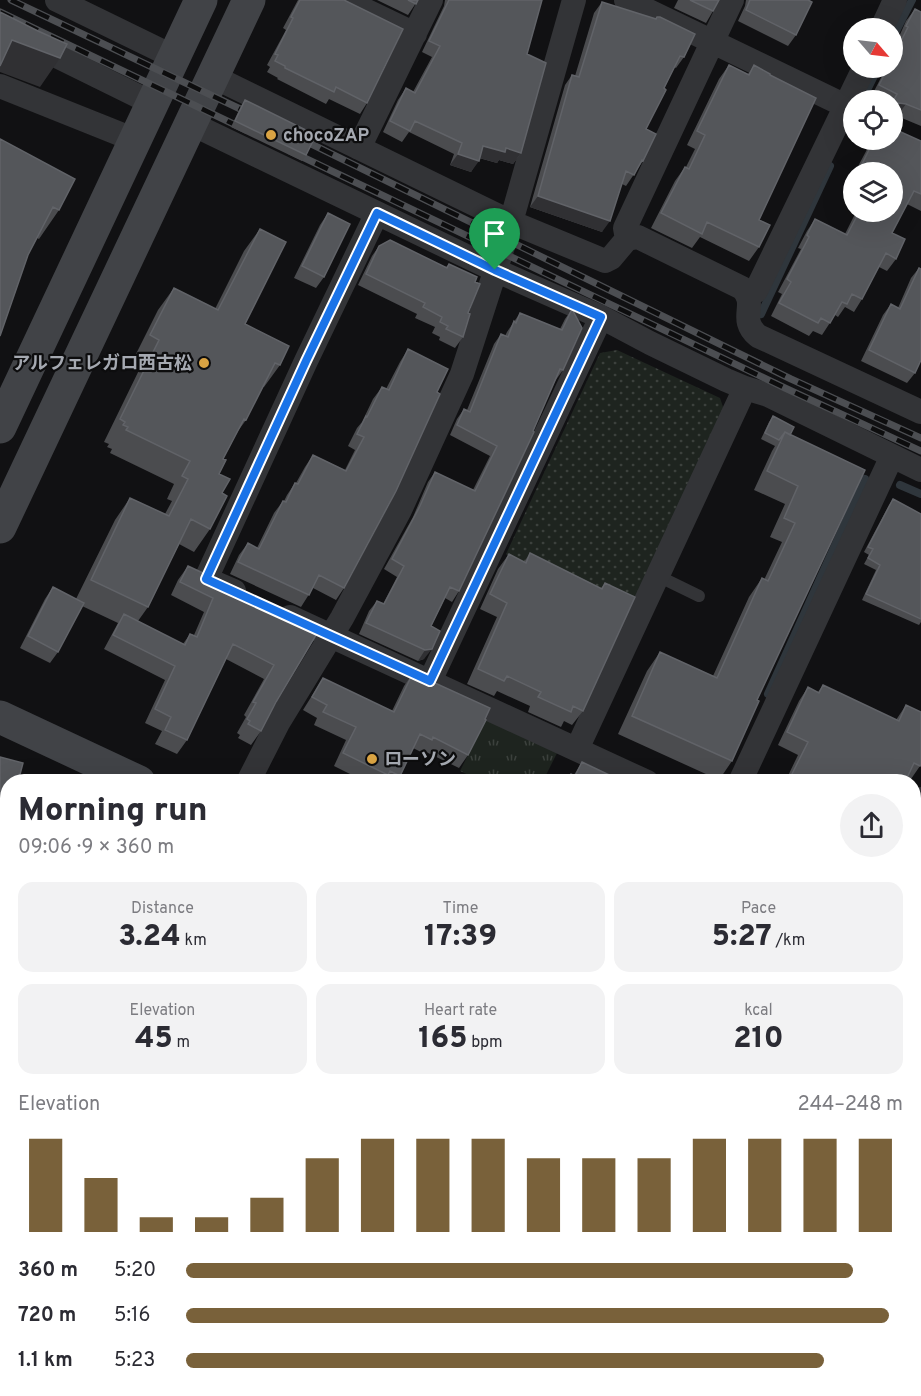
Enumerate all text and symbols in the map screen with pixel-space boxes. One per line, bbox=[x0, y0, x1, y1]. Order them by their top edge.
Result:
north arrow bbox=[843, 18, 903, 78]
map controls bbox=[843, 18, 903, 222]
button: locate bbox=[843, 90, 903, 150]
place label: chocoZAP bbox=[283, 125, 370, 148]
marker: chocoZAP bbox=[264, 128, 278, 142]
button: layers bbox=[843, 162, 903, 222]
pin bbox=[469, 208, 520, 270]
icon: arrive bbox=[478, 217, 511, 250]
place label: アルフェレガロ西古松 bbox=[12, 353, 192, 376]
marker: アルフェレガロ西古松 bbox=[197, 356, 211, 370]
place label: ローソン bbox=[384, 749, 456, 772]
marker: ローソン bbox=[365, 752, 379, 766]
text: Morning run bbox=[18, 791, 208, 833]
button: share bbox=[840, 794, 903, 857]
text: 09:06 · 9 × 360 m bbox=[18, 835, 174, 861]
text: Distance bbox=[131, 899, 194, 919]
text: Time bbox=[443, 899, 478, 919]
text: Pace bbox=[741, 899, 776, 919]
text: 3.24 bbox=[118, 919, 181, 956]
text: 17:39 bbox=[424, 919, 497, 956]
text: 5:27 bbox=[712, 919, 772, 956]
text: km bbox=[181, 931, 207, 951]
text: /km bbox=[772, 931, 805, 951]
text: Elevation bbox=[130, 1001, 195, 1021]
text: Heart rate bbox=[424, 1001, 497, 1021]
text: kcal bbox=[744, 1001, 773, 1021]
text: 45 bbox=[135, 1021, 173, 1058]
text: 165 bbox=[418, 1021, 467, 1058]
text: 210 bbox=[733, 1021, 784, 1058]
text: m bbox=[173, 1033, 190, 1053]
text: bpm bbox=[467, 1033, 503, 1053]
text: Elevation bbox=[18, 1092, 100, 1118]
text: 244–248 m bbox=[798, 1092, 903, 1118]
text: 360 m bbox=[18, 1258, 78, 1284]
text: 5:20 bbox=[114, 1258, 156, 1284]
text: 720 m bbox=[18, 1303, 76, 1329]
text: 5:16 bbox=[114, 1303, 150, 1329]
text: 1.1 km bbox=[18, 1348, 73, 1374]
text: 5:23 bbox=[114, 1348, 155, 1374]

